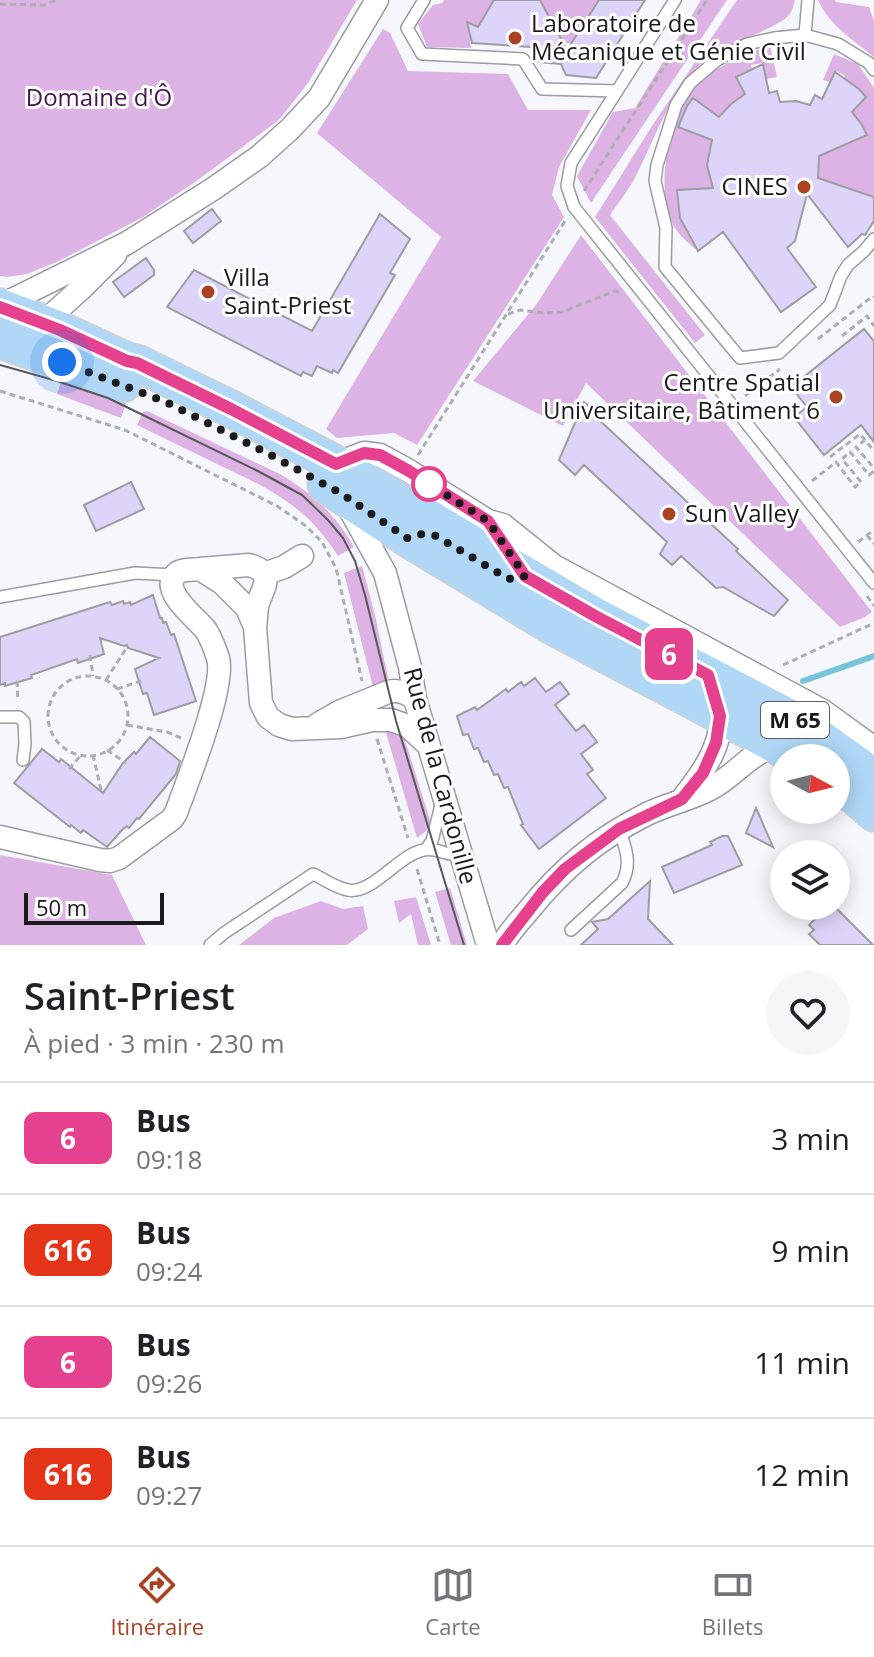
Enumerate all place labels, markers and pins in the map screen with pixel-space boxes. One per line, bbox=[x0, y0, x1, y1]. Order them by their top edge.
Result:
place label: Laboratoire de Mécanique et Génie Civil bbox=[531, 6, 806, 67]
marker: Laboratoire de Mécanique et Génie Civil bbox=[506, 29, 524, 47]
place label: CINES bbox=[722, 169, 788, 202]
marker: CINES bbox=[795, 178, 813, 196]
place label: Villa Saint-Priest bbox=[224, 260, 351, 321]
marker: Villa Saint-Priest bbox=[199, 283, 217, 301]
place label: Centre Spatial Universitaire, Bâtiment 6 bbox=[543, 365, 820, 426]
marker: Centre Spatial Universitaire, Bâtiment 6 bbox=[827, 388, 845, 406]
unlabelled marker bbox=[412, 467, 446, 501]
place label: Sun Valley bbox=[685, 496, 800, 529]
marker: Sun Valley bbox=[660, 505, 678, 523]

